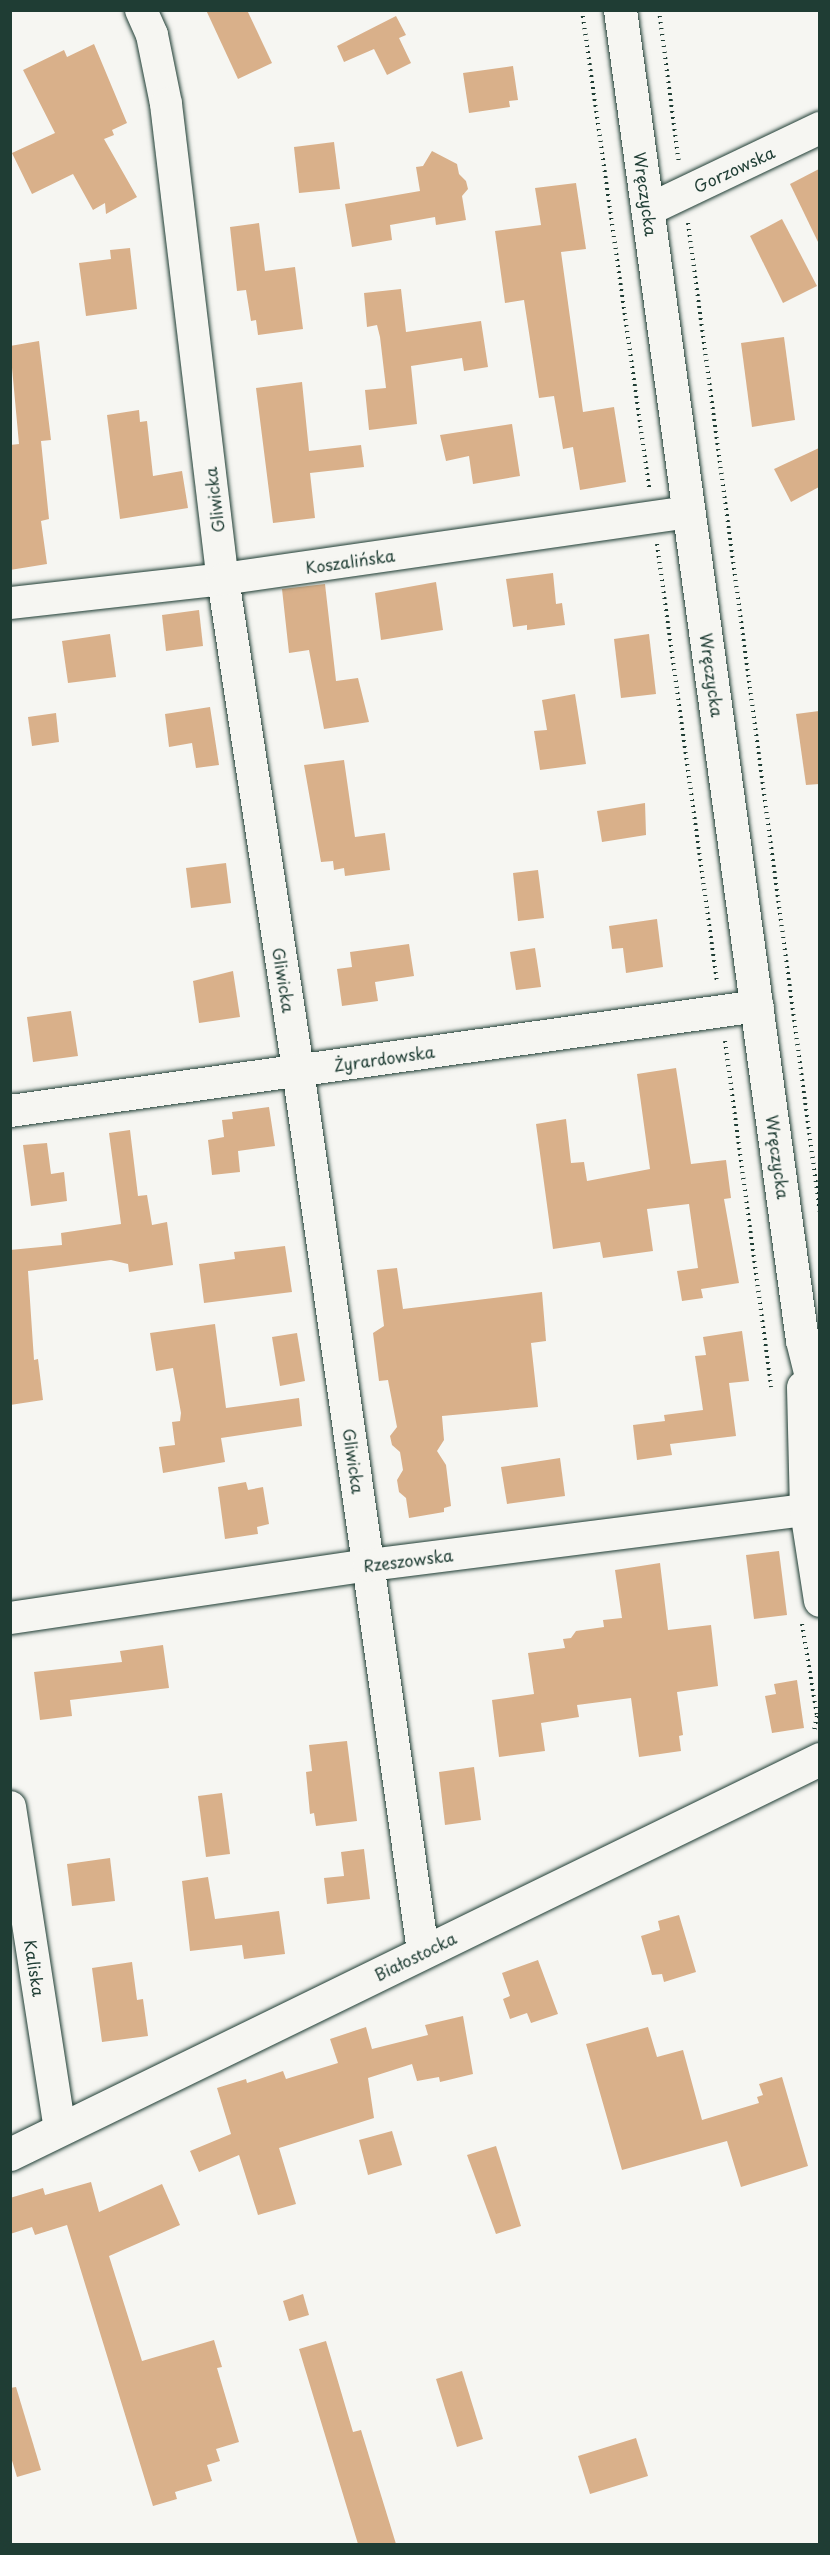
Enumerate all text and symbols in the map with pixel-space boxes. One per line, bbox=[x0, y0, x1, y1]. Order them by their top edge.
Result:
street label: Gorzowska bbox=[690, 142, 778, 196]
street label: Wręczycka bbox=[631, 151, 661, 237]
street label: Gliwicka bbox=[200, 466, 228, 534]
street label: Koszalińska bbox=[304, 545, 396, 577]
street label: Wręczycka bbox=[697, 632, 727, 718]
street label: Gliwicka bbox=[269, 946, 299, 1014]
street label: Żyrardowska bbox=[332, 1041, 436, 1075]
street label: Wręczycka bbox=[763, 1114, 793, 1200]
street label: Gliwicka bbox=[340, 1427, 368, 1495]
street label: Rzeszowska bbox=[362, 1545, 454, 1575]
street label: Białostocka bbox=[371, 1928, 459, 1984]
street label: Kaliska bbox=[21, 1938, 49, 1998]

